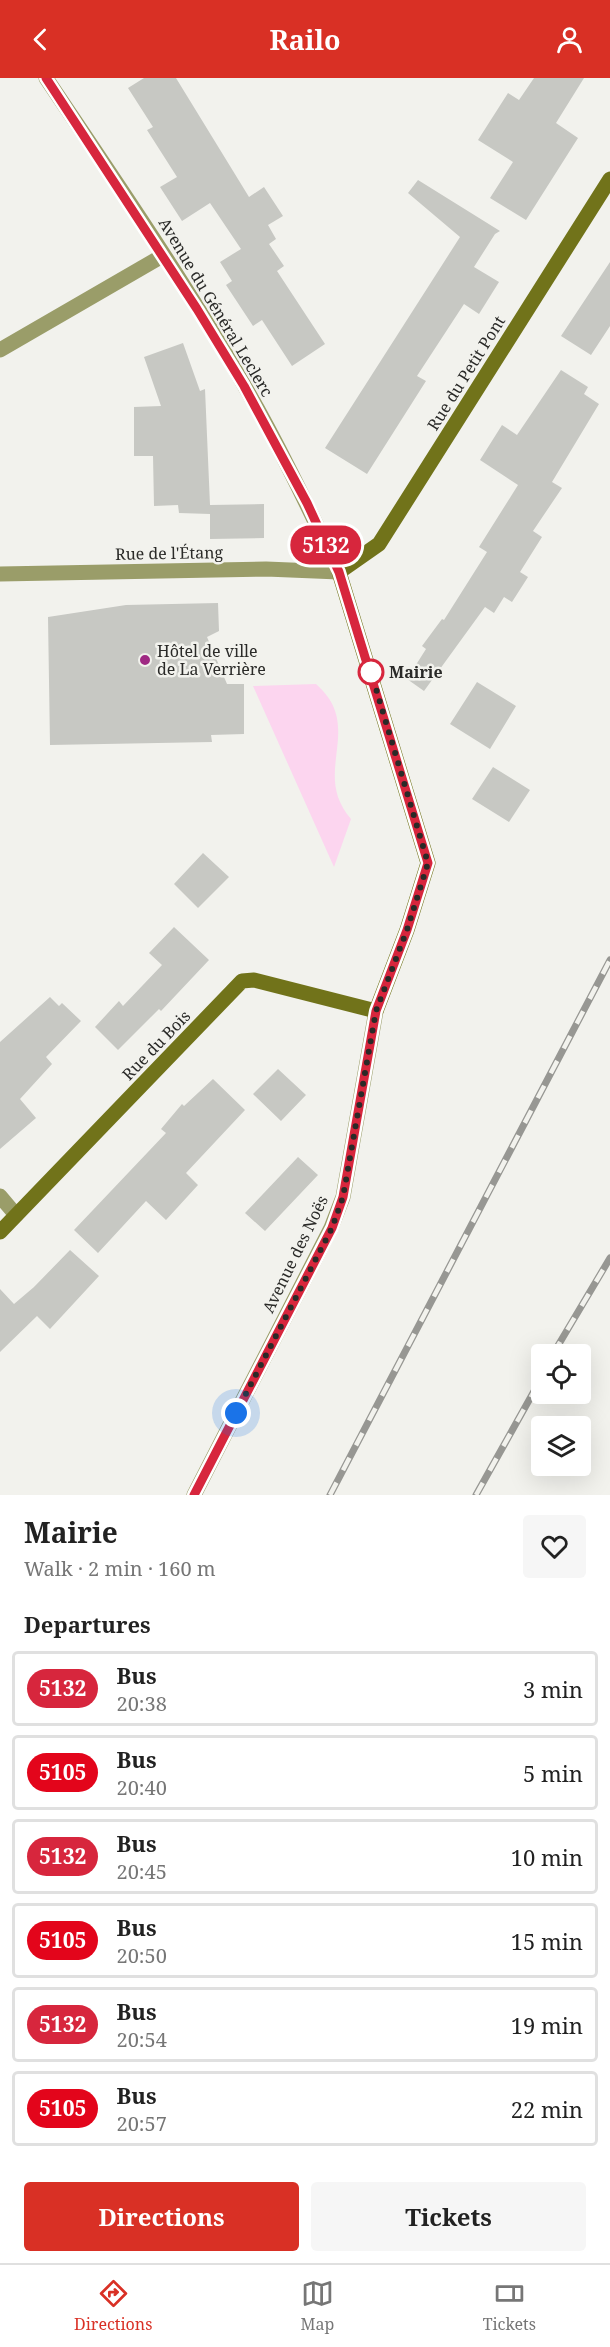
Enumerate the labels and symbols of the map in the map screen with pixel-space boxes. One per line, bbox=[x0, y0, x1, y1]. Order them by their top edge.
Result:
street label: Avenue du Général Leclerc bbox=[154, 213, 278, 401]
street label: Rue du Petit Pont bbox=[422, 311, 510, 434]
line badge: 5132 bbox=[284, 526, 368, 564]
street label: Rue de l'Étang bbox=[115, 541, 224, 565]
place label: Hôtel de ville de La Verrière bbox=[157, 640, 266, 680]
marker: Hôtel de ville de La Verrière bbox=[138, 653, 152, 667]
marker: Mairie bbox=[358, 659, 384, 685]
place label: Mairie bbox=[389, 661, 443, 683]
street label: Rue du Bois bbox=[117, 1005, 195, 1085]
street label: Avenue des Noës bbox=[257, 1192, 333, 1316]
your location bbox=[221, 1398, 251, 1428]

